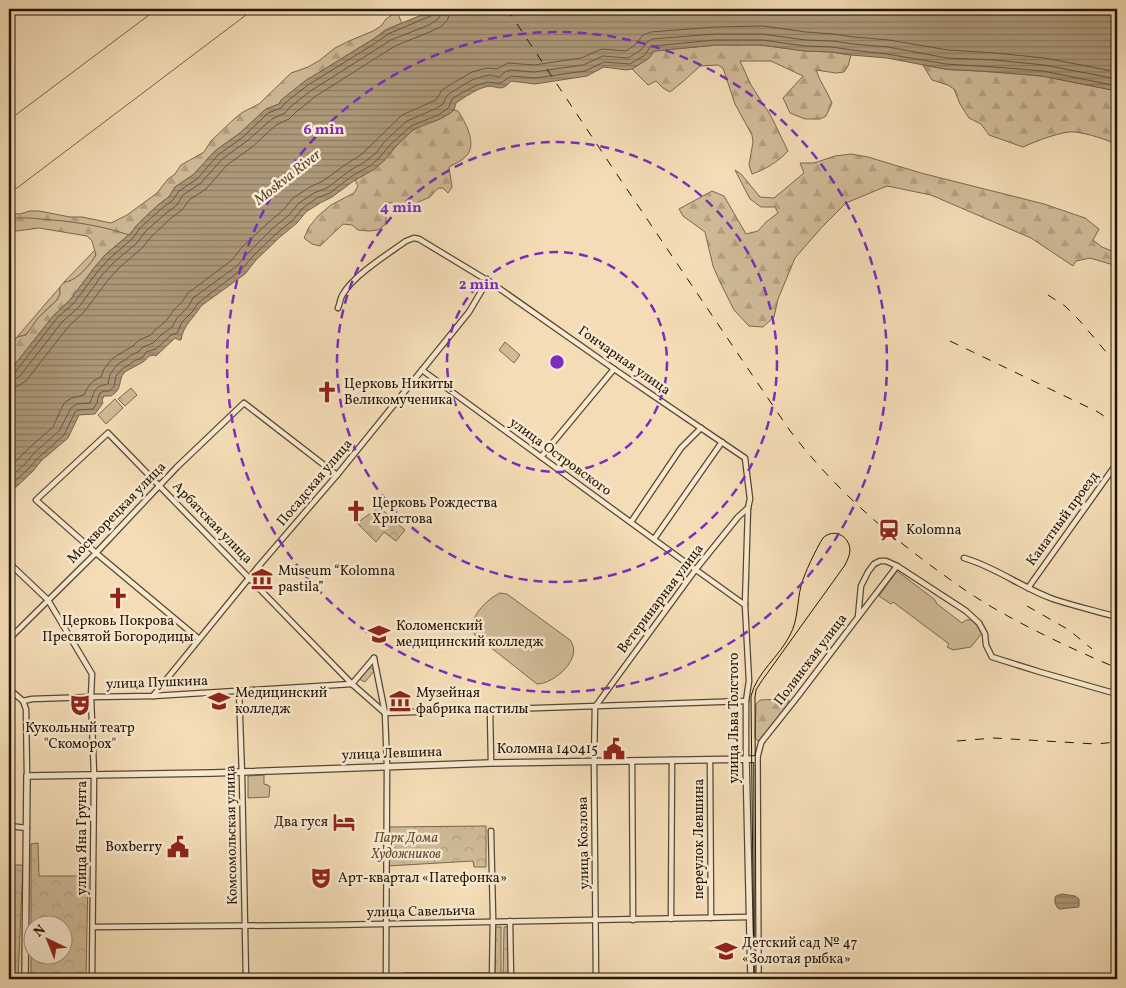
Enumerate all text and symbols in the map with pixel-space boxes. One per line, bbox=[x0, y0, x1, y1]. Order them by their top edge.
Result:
text: 6 min bbox=[304, 120, 345, 141]
water label: Moskva River bbox=[249, 145, 326, 212]
text: 4 min bbox=[380, 198, 422, 219]
text: 2 min bbox=[459, 275, 499, 296]
street label: Гончарная улица bbox=[574, 322, 674, 400]
centre of rings bbox=[548, 353, 566, 371]
place label: Церковь Никиты Великомученика bbox=[344, 375, 453, 410]
church icon: Церковь Никиты Великомученика bbox=[314, 379, 340, 405]
street label: улица Островского bbox=[505, 413, 615, 501]
street label: Посадская улица bbox=[273, 435, 357, 531]
street label: Москворецкая улица bbox=[63, 458, 171, 568]
street label: Канатный проезд bbox=[1022, 468, 1104, 570]
street label: Арбатская улица bbox=[168, 478, 256, 568]
place label: Церковь Рождества Христова bbox=[372, 494, 498, 529]
church icon: Церковь Рождества Христова bbox=[343, 498, 369, 524]
station icon: Kolomna bbox=[876, 517, 902, 543]
place label: Kolomna bbox=[906, 521, 962, 540]
street label: Ветеринарная улица bbox=[613, 540, 709, 658]
place label: Museum “Kolomna pastila” bbox=[278, 562, 395, 597]
museum icon: Museum “Kolomna pastila” bbox=[249, 566, 275, 592]
church icon: Церковь Покрова Пресвятой Богородицы bbox=[105, 585, 131, 611]
street label: Полянская улица bbox=[770, 610, 852, 710]
place label: Церковь Покрова Пресвятой Богородицы bbox=[42, 612, 194, 647]
place label: Коломенский медицинский колледж bbox=[396, 617, 544, 652]
school or university icon: Коломенский медицинский колледж bbox=[366, 621, 392, 647]
street label: улица Льва Толстого bbox=[725, 653, 744, 784]
street label: улица Пушкина bbox=[105, 672, 209, 694]
place label: Медицинский колледж bbox=[235, 684, 328, 719]
place label: Музейная фабрика пастилы bbox=[416, 684, 529, 719]
school or university icon: Медицинский колледж bbox=[206, 688, 232, 714]
museum icon: Музейная фабрика пастилы bbox=[387, 688, 413, 714]
theatre icon: Кукольный театр "Скоморох" bbox=[67, 692, 93, 718]
place label: Кукольный театр "Скоморох" bbox=[25, 719, 135, 754]
public building icon: Коломна 140415 bbox=[601, 736, 627, 762]
place label: Коломна 140415 bbox=[497, 740, 598, 759]
street label: улица Левшина bbox=[341, 743, 443, 765]
street label: Комсомольская улица bbox=[221, 765, 243, 905]
street label: переулок Левшина bbox=[690, 779, 709, 899]
street label: улица Яна Грунта bbox=[73, 781, 92, 895]
street label: улица Козлова bbox=[574, 796, 594, 890]
hotel icon: Два гуся bbox=[331, 809, 357, 835]
place label: Два гуся bbox=[274, 813, 328, 832]
park label: Парк Дома Художников bbox=[370, 829, 441, 864]
public building icon: Boxberry bbox=[165, 834, 191, 860]
place label: Boxberry bbox=[105, 838, 162, 857]
theatre icon: Арт-квартал «Патефонка» bbox=[308, 865, 334, 891]
place label: Арт-квартал «Патефонка» bbox=[338, 869, 507, 888]
street label: улица Савельича bbox=[366, 902, 476, 922]
north arrow bbox=[22, 916, 72, 966]
text: N bbox=[30, 921, 50, 942]
place label: Детский сад № 47 «Золотая рыбка» bbox=[742, 934, 858, 969]
school or university icon: Детский сад № 47 «Золотая рыбка» bbox=[713, 938, 739, 964]

